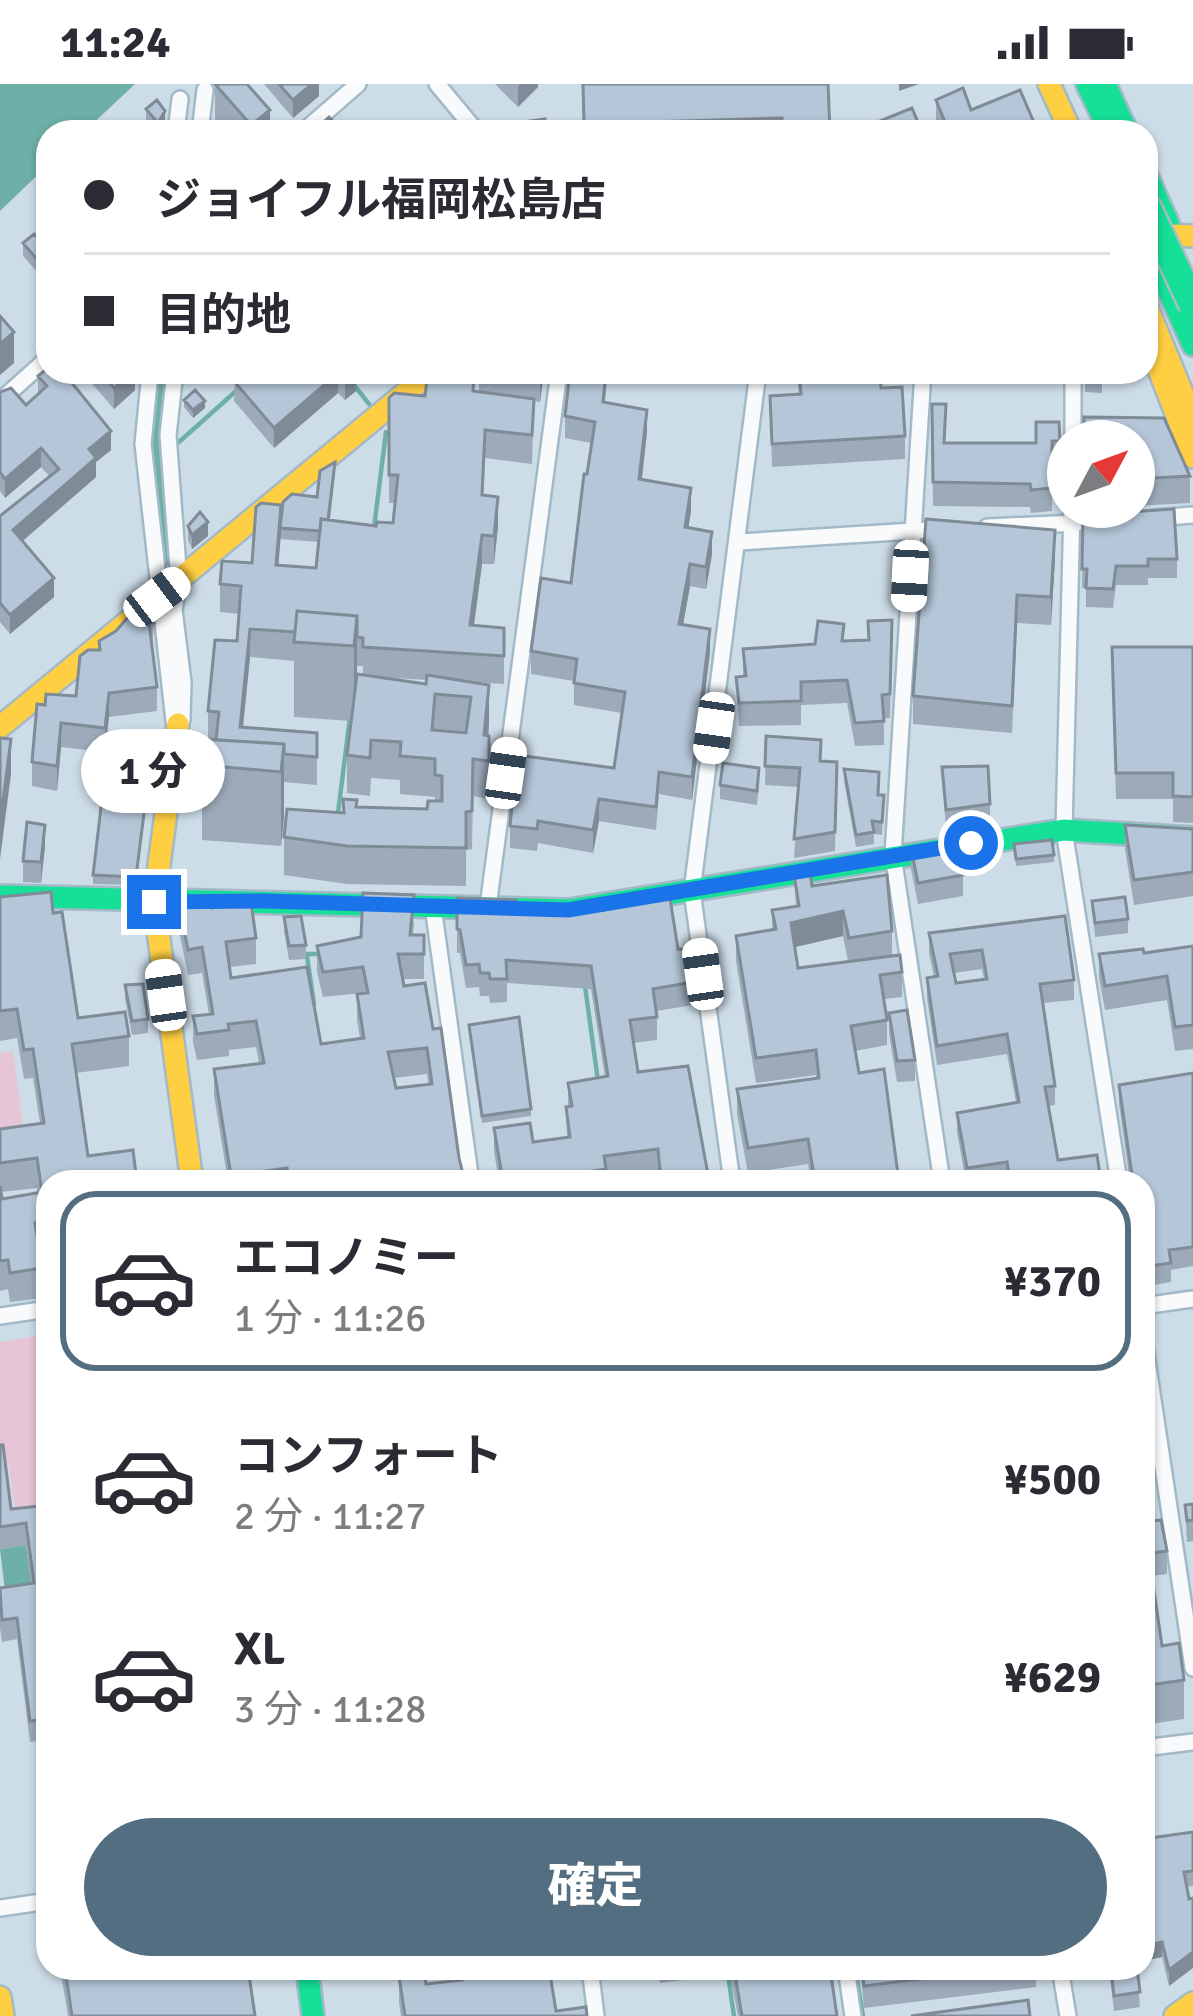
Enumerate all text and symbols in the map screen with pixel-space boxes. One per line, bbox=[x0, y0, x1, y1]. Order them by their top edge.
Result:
text: 11:24 bbox=[60, 15, 170, 70]
text: ジョイフル福岡松島店 bbox=[156, 173, 606, 228]
text: 目的地 bbox=[156, 288, 291, 343]
north arrow bbox=[1047, 420, 1155, 528]
map controls bbox=[1047, 420, 1155, 528]
car bbox=[890, 539, 930, 613]
car bbox=[117, 561, 197, 633]
car bbox=[691, 690, 737, 766]
callout: 1 分 bbox=[82, 728, 226, 812]
car bbox=[483, 735, 529, 811]
text: 1 分 bbox=[119, 747, 187, 795]
route start bbox=[944, 816, 998, 870]
route end bbox=[127, 875, 181, 929]
car bbox=[680, 936, 726, 1012]
car bbox=[143, 957, 189, 1033]
icon: car bbox=[90, 1227, 198, 1335]
text: エコノミー bbox=[234, 1231, 459, 1286]
text: ¥370 bbox=[1004, 1254, 1101, 1309]
text: 1 分 · 11:26 bbox=[234, 1294, 426, 1342]
icon: car bbox=[90, 1425, 198, 1533]
text: コンフォート bbox=[234, 1429, 503, 1484]
text: ¥500 bbox=[1004, 1452, 1101, 1507]
text: 2 分 · 11:27 bbox=[234, 1492, 426, 1540]
text: XL bbox=[234, 1622, 285, 1677]
icon: car bbox=[90, 1623, 198, 1731]
text: ¥629 bbox=[1004, 1650, 1101, 1705]
text: 3 分 · 11:28 bbox=[234, 1685, 426, 1733]
button: 確定 bbox=[84, 1818, 1107, 1956]

